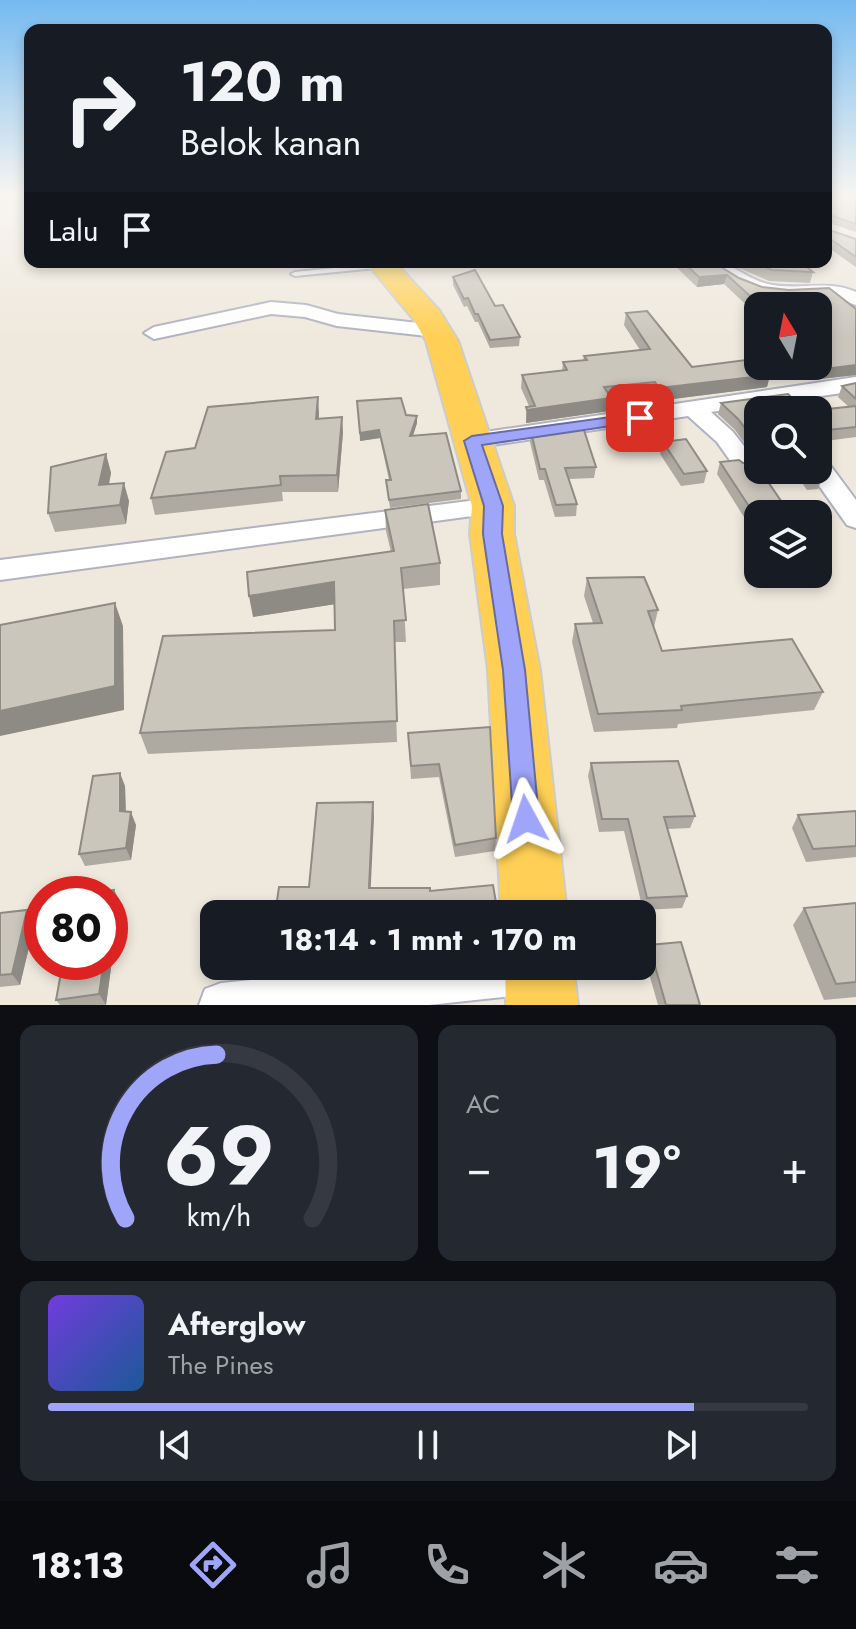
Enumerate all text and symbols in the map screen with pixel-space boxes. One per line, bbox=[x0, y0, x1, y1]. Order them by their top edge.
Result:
text: 120 m bbox=[180, 41, 345, 122]
icon: right bbox=[48, 56, 152, 160]
text: Belok kanan bbox=[180, 116, 361, 168]
icon: arrive bbox=[115, 208, 159, 252]
text: Lalu bbox=[48, 209, 99, 252]
north arrow bbox=[744, 292, 832, 380]
map controls bbox=[744, 292, 832, 588]
pin bbox=[606, 384, 674, 452]
icon: arrive bbox=[618, 396, 662, 440]
button: search bbox=[744, 396, 832, 484]
button: layers bbox=[744, 500, 832, 588]
position arrow bbox=[484, 777, 568, 861]
speed limit sign: 80 bbox=[24, 876, 128, 980]
text: 18:14 · 1 mnt · 170 m bbox=[279, 918, 577, 961]
text: AC bbox=[466, 1085, 500, 1123]
text: 69 bbox=[163, 1096, 275, 1216]
text: 19° bbox=[592, 1124, 681, 1211]
text: − bbox=[466, 1136, 492, 1200]
text: + bbox=[781, 1136, 808, 1200]
text: km/h bbox=[187, 1195, 251, 1237]
text: Afterglow bbox=[168, 1303, 305, 1346]
text: The Pines bbox=[168, 1346, 273, 1384]
icon: previous bbox=[153, 1423, 197, 1467]
icon: pause bbox=[406, 1423, 450, 1467]
icon: next bbox=[659, 1423, 703, 1467]
icon: directions bbox=[185, 1537, 241, 1593]
icon: music bbox=[302, 1537, 358, 1593]
icon: phone bbox=[419, 1537, 475, 1593]
icon: climate bbox=[536, 1537, 592, 1593]
icon: car bbox=[653, 1537, 709, 1593]
icon: filters bbox=[769, 1537, 825, 1593]
text: 18:13 bbox=[30, 1539, 124, 1591]

